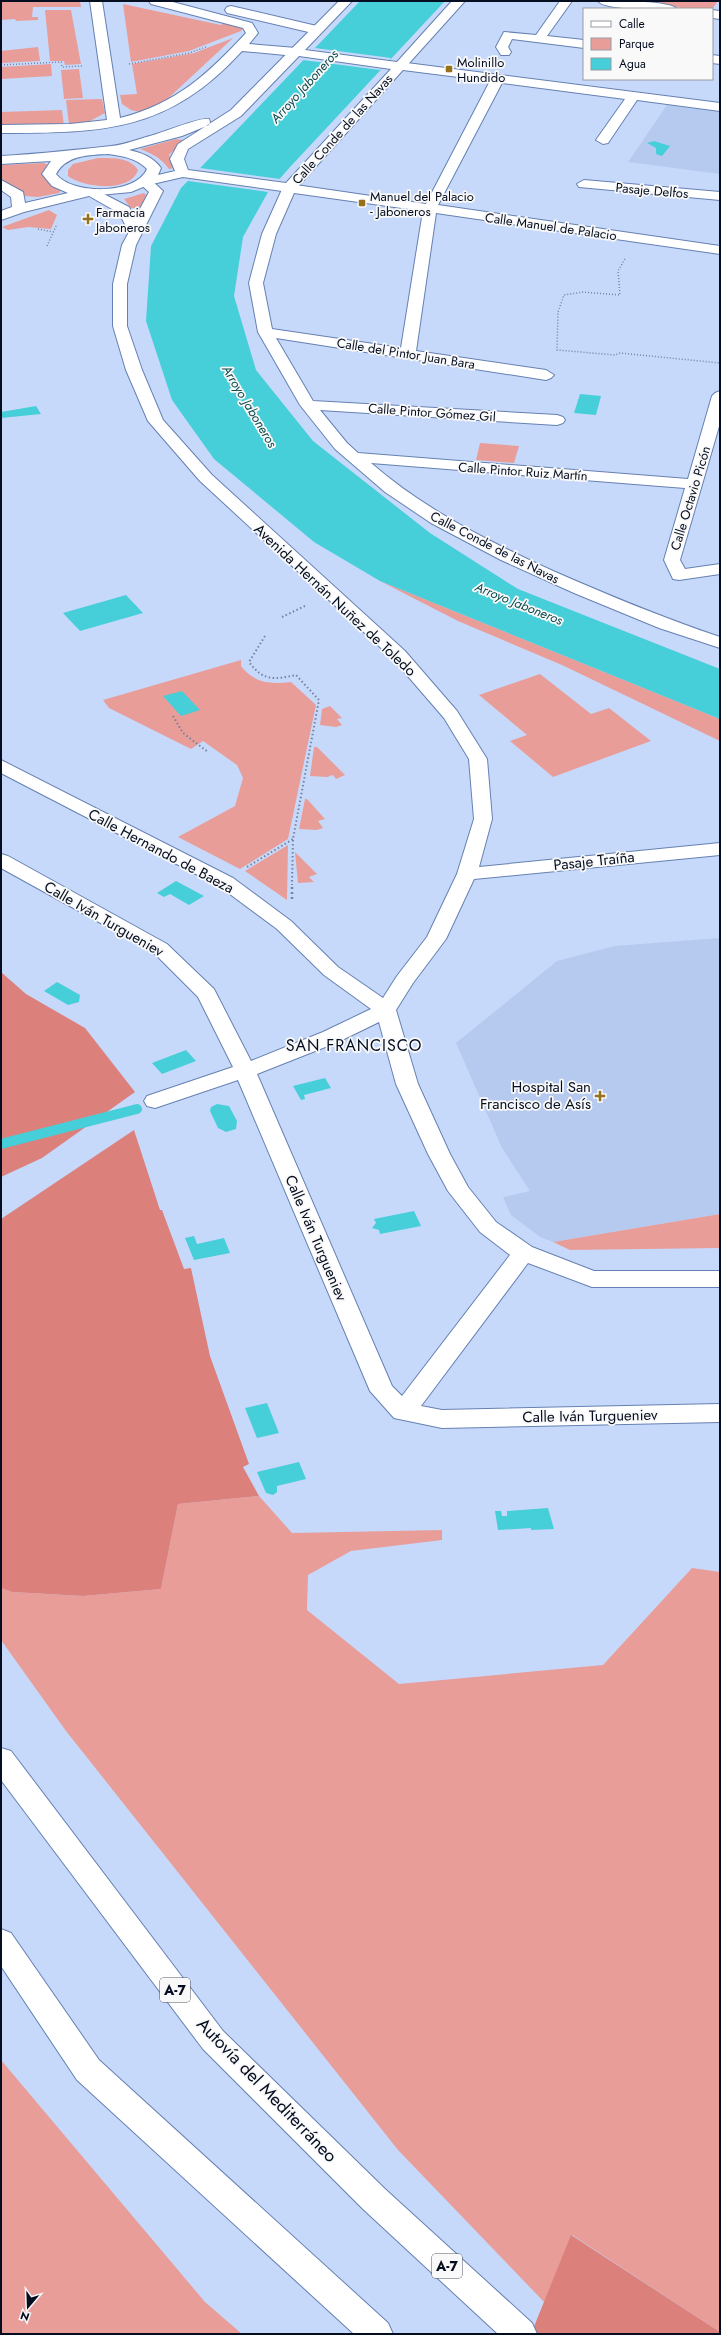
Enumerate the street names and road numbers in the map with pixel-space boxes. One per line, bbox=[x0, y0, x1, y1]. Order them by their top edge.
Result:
street label: Calle Conde de las Navas bbox=[288, 70, 397, 189]
street label: Pasaje Delfos bbox=[615, 178, 689, 203]
street label: Calle Manuel de Palacio bbox=[484, 208, 618, 245]
street label: Calle del Pintor Juan Bara bbox=[335, 333, 476, 374]
street label: Calle Pintor Gómez Gil bbox=[368, 399, 496, 426]
street label: Calle Octavio Picón bbox=[666, 444, 715, 553]
street label: Calle Pintor Ruiz Martín bbox=[458, 458, 588, 485]
street label: Calle Conde de las Navas bbox=[427, 507, 563, 588]
street label: Avenida Hernán Nuñez de Toledo bbox=[249, 519, 421, 681]
street label: Calle Hernando de Baeza bbox=[84, 803, 238, 899]
street label: Pasaje Traíña bbox=[552, 846, 636, 876]
street label: Calle Iván Turgueniev bbox=[40, 876, 168, 963]
street label: Calle Iván Turgueniev bbox=[279, 1172, 353, 1305]
street label: Calle Iván Turgueniev bbox=[522, 1404, 658, 1428]
road number: A-7 bbox=[160, 1978, 190, 2002]
street label: Autovía del Mediterráneo bbox=[191, 2012, 343, 2168]
road number: A-7 bbox=[432, 2254, 462, 2278]

